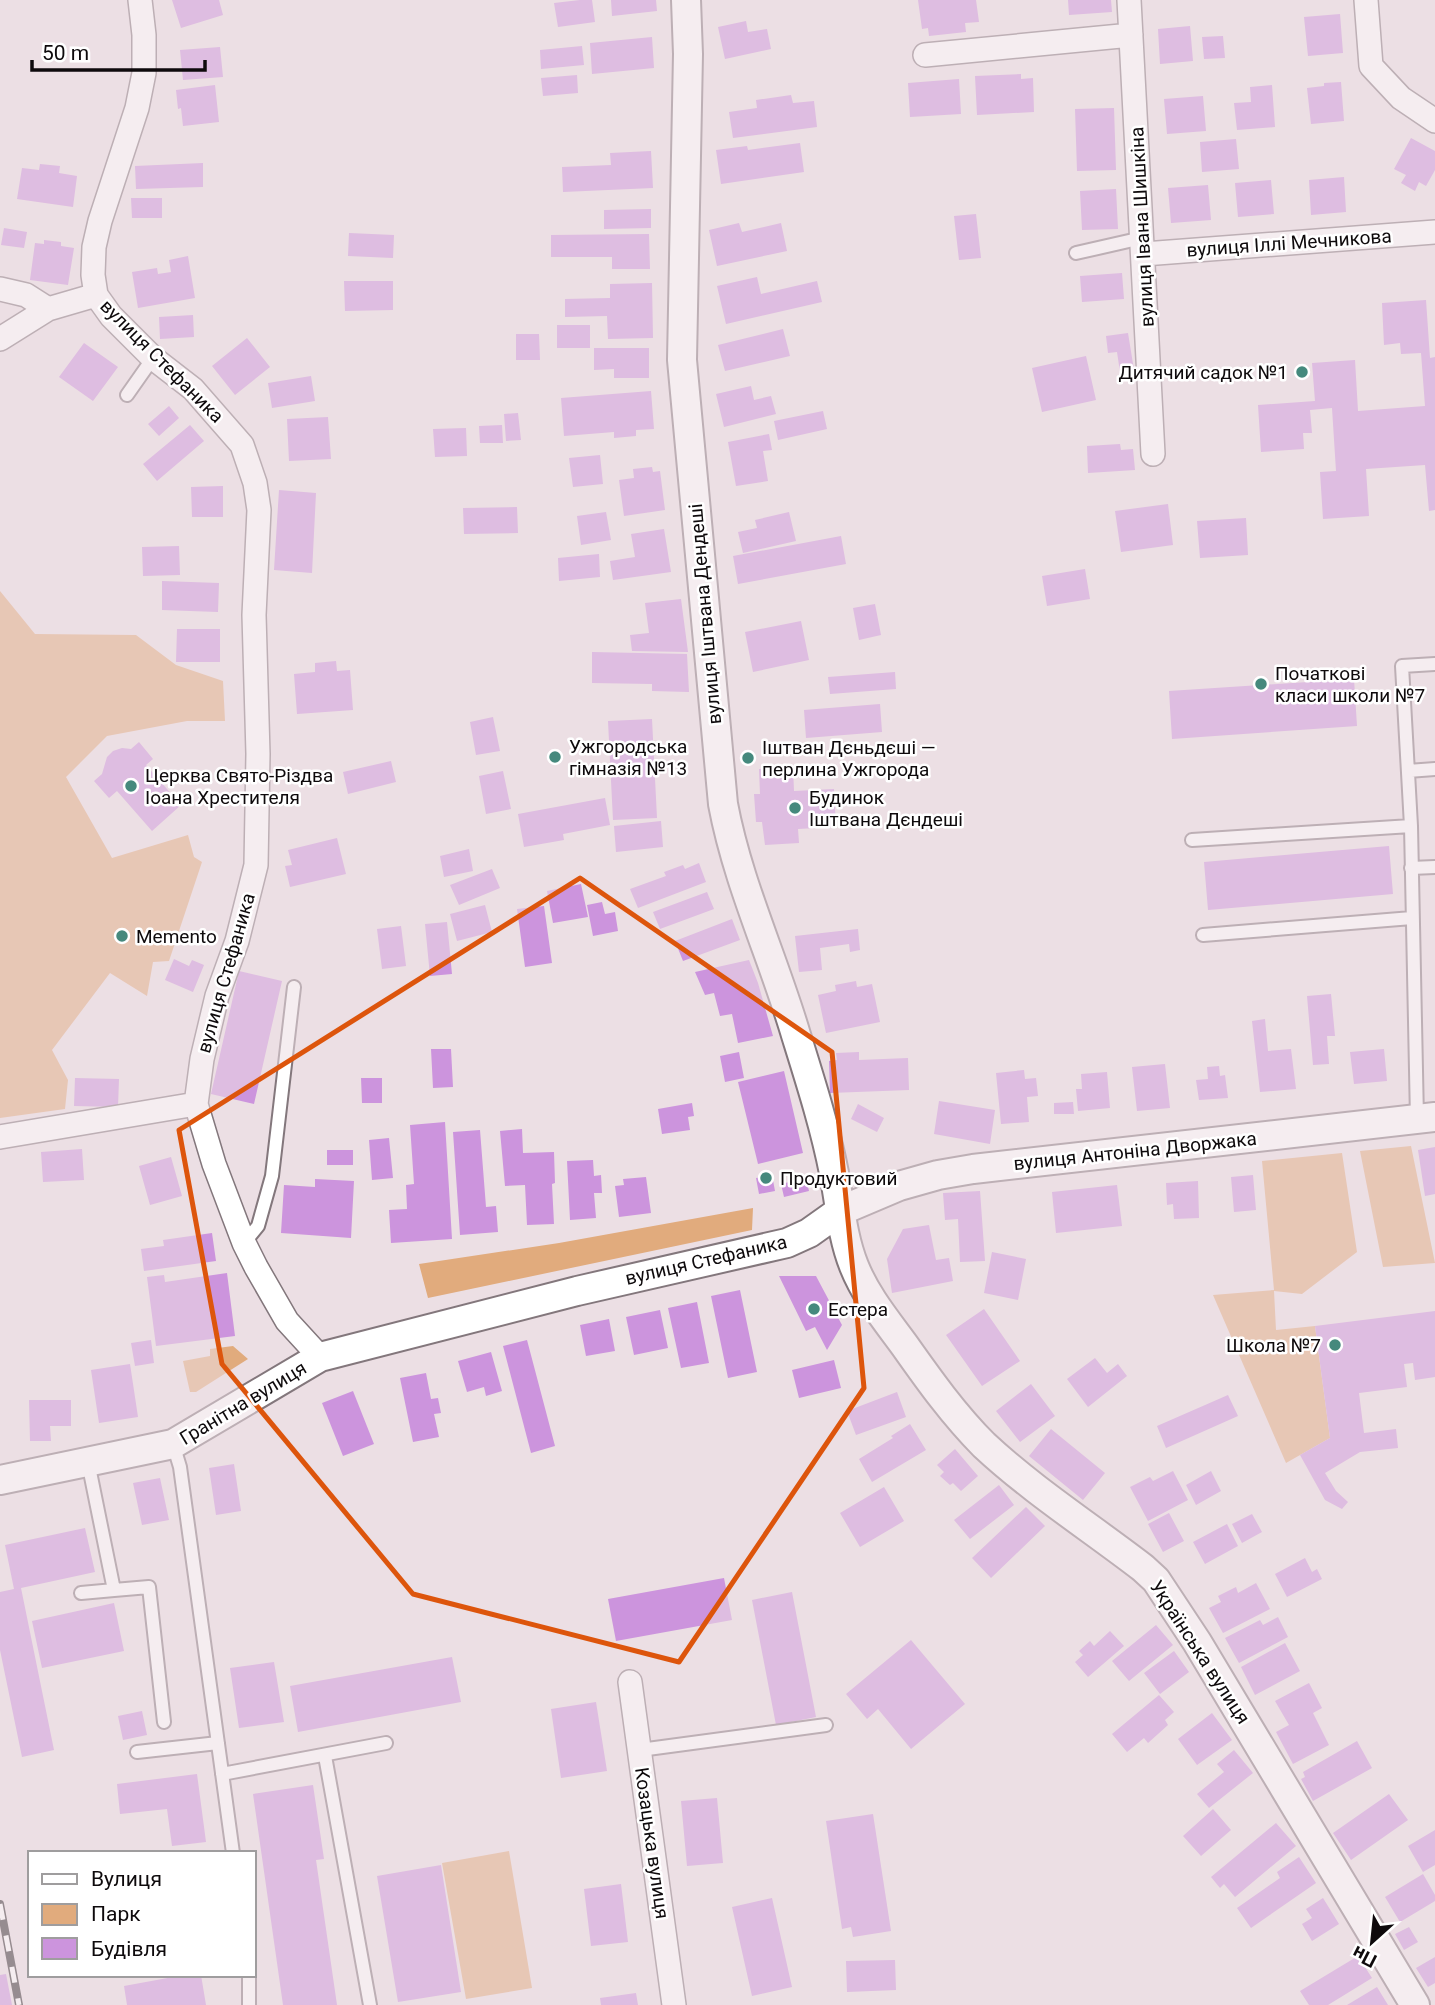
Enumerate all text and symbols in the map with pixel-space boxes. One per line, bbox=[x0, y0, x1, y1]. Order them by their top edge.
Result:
scale bar bbox=[32, 28, 205, 72]
text: 50 m bbox=[42, 41, 89, 65]
street label: вулиця Івана Шишкіна bbox=[1125, 126, 1159, 328]
street label: вулиця Іллі Мечникова bbox=[1186, 224, 1392, 262]
street label: вулиця Стефаника bbox=[95, 294, 229, 428]
place label: Дитячий садок №1 bbox=[1118, 361, 1288, 384]
marker: Дитячий садок №1 bbox=[1294, 364, 1310, 380]
street label: вулиця Іштвана Дендеші bbox=[684, 503, 726, 725]
place label: Початкові класи школи №7 bbox=[1275, 662, 1425, 707]
marker: Початкові класи школи №7 bbox=[1253, 676, 1269, 692]
place label: Ужгородська гімназія №13 bbox=[569, 735, 687, 780]
place label: Іштван Дєньдєші — перлина Ужгорода bbox=[762, 736, 936, 781]
marker: Ужгородська гімназія №13 bbox=[547, 749, 563, 765]
marker: Іштван Дєньдєші — перлина Ужгорода bbox=[740, 750, 756, 766]
place label: Церква Свято-Різдва Іоана Хрестителя bbox=[145, 764, 333, 809]
marker: Церква Свято-Різдва Іоана Хрестителя bbox=[123, 778, 139, 794]
place label: Будинок Іштвана Дєндеші bbox=[809, 786, 963, 831]
marker: Будинок Іштвана Дєндеші bbox=[787, 800, 803, 816]
street label: вулиця Стефаника bbox=[192, 890, 260, 1056]
place label: Memento bbox=[136, 925, 217, 948]
marker: Memento bbox=[114, 928, 130, 944]
street label: вулиця Антоніна Дворжака bbox=[1012, 1127, 1258, 1175]
place label: Продуктовий bbox=[780, 1167, 898, 1190]
marker: Продуктовий bbox=[758, 1170, 774, 1186]
street label: вулиця Стефаника bbox=[623, 1230, 789, 1290]
place label: Естера bbox=[828, 1298, 888, 1321]
marker: Естера bbox=[806, 1301, 822, 1317]
place label: Школа №7 bbox=[1226, 1334, 1321, 1357]
marker: Школа №7 bbox=[1327, 1337, 1343, 1353]
street label: Гранітна вулиця bbox=[176, 1356, 310, 1450]
street label: Українська вулиця bbox=[1145, 1576, 1255, 1728]
street label: Козацька вулиця bbox=[630, 1766, 674, 1920]
legend bbox=[28, 1851, 256, 1977]
text: Вулиця bbox=[91, 1867, 162, 1891]
text: Парк bbox=[91, 1902, 141, 1926]
north arrow bbox=[1337, 1907, 1407, 1977]
text: Будівля bbox=[91, 1937, 167, 1961]
text: Пн bbox=[1349, 1941, 1381, 1972]

